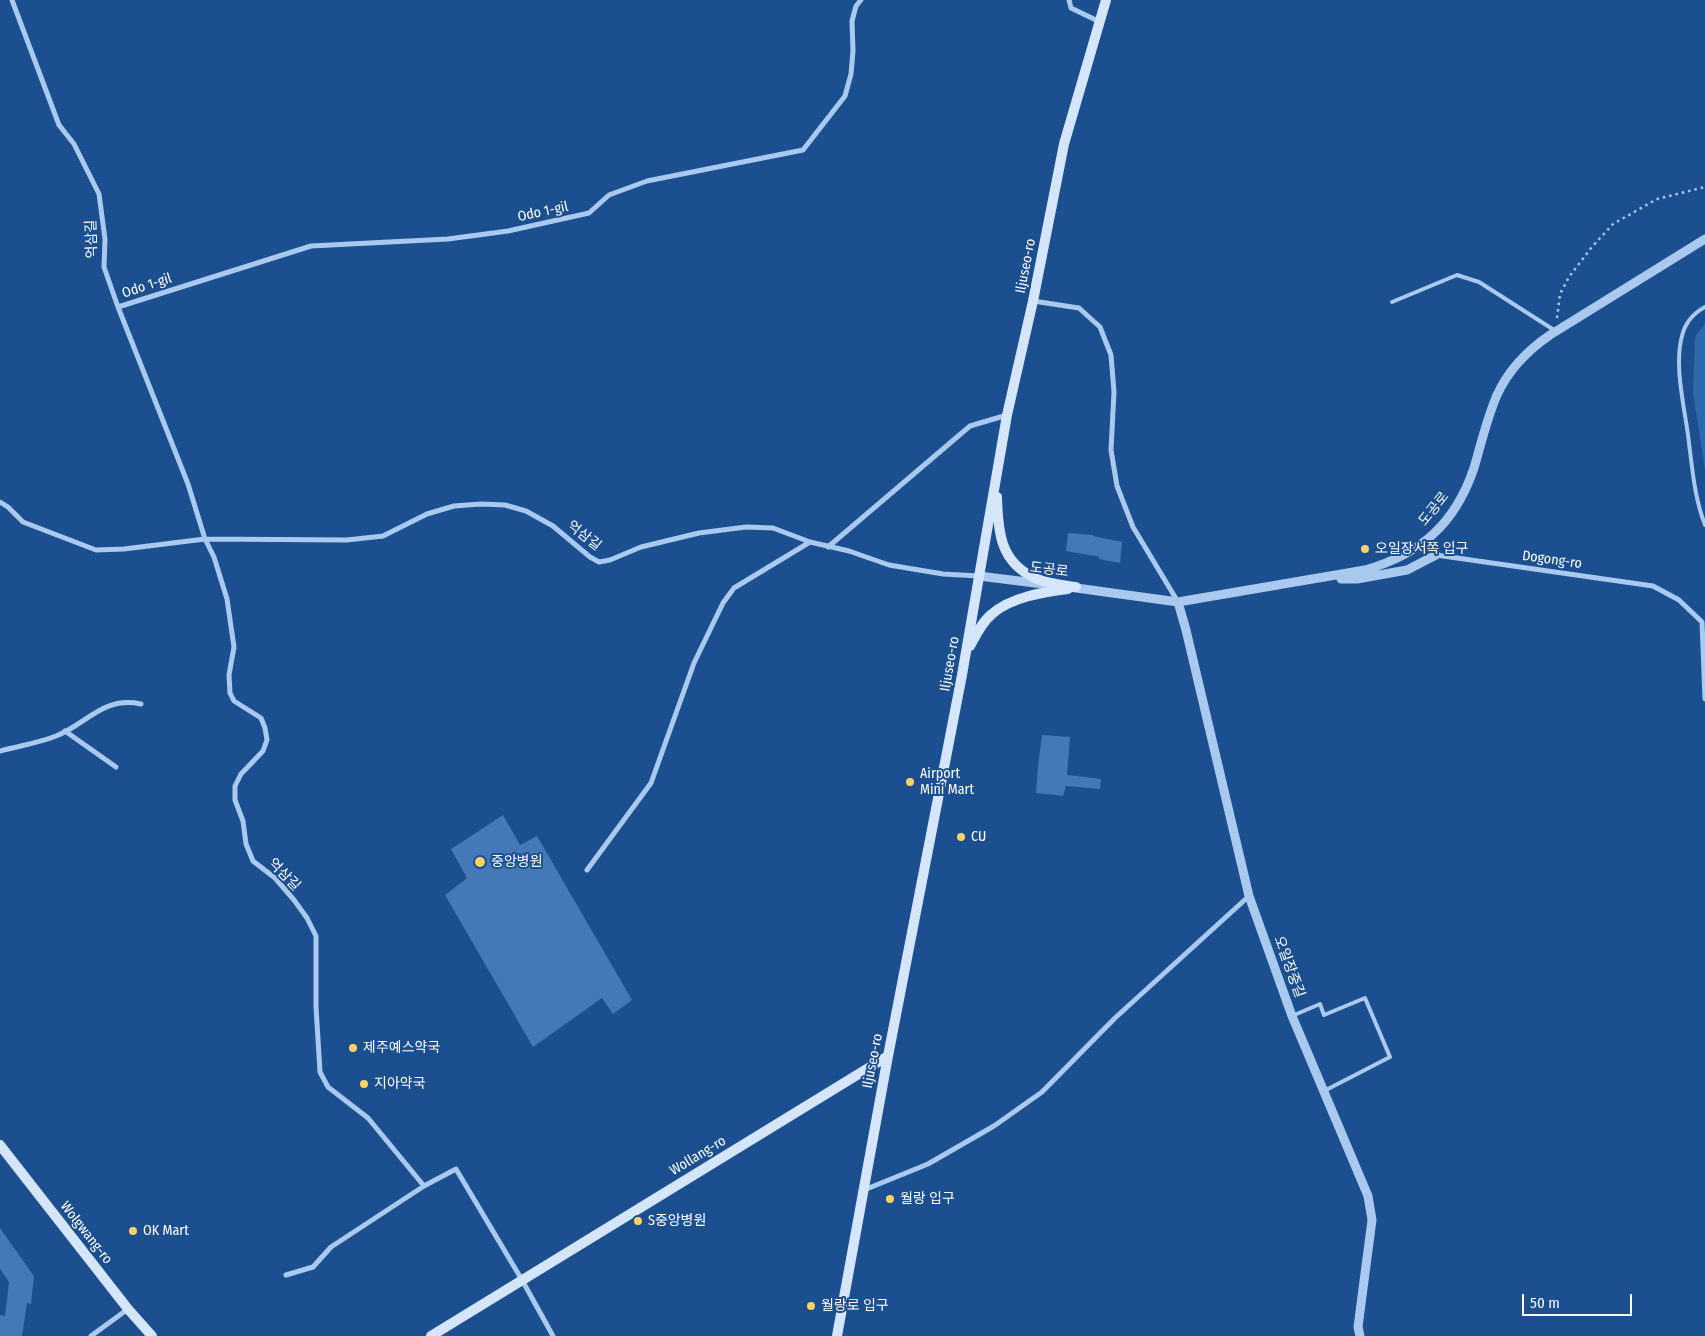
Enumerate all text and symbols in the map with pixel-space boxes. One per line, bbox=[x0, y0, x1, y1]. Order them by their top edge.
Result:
street label: Odo 1-gil bbox=[516, 198, 570, 226]
street label: 억삼길 bbox=[83, 219, 101, 259]
street label: Iljuseo-ro bbox=[1012, 237, 1040, 295]
street label: Odo 1-gil bbox=[120, 270, 174, 302]
street label: 도공로 bbox=[1415, 489, 1453, 529]
street label: 억삼길 bbox=[564, 517, 604, 555]
place label: 오일장서쪽 입구 bbox=[1375, 541, 1468, 557]
marker: 오일장서쪽 입구 bbox=[1359, 543, 1371, 555]
street label: Dogong-ro bbox=[1521, 548, 1583, 572]
street label: 도공로 bbox=[1029, 559, 1069, 581]
street label: Iljuseo-ro bbox=[937, 635, 963, 693]
place label: Airport Mini Mart bbox=[920, 766, 974, 799]
marker: Airport Mini Mart bbox=[904, 776, 916, 788]
place label: CU bbox=[971, 829, 986, 845]
marker: CU bbox=[955, 831, 967, 843]
place label: 중앙병원 bbox=[491, 854, 543, 870]
street label: 억삼길 bbox=[264, 855, 304, 895]
marker: 중앙병원 bbox=[473, 855, 487, 869]
street label: 오일장중길 bbox=[1270, 934, 1308, 1000]
street label: Iljuseo-ro bbox=[859, 1032, 887, 1090]
place label: 제주예스약국 bbox=[363, 1040, 440, 1056]
marker: 제주예스약국 bbox=[347, 1042, 359, 1054]
place label: 지아약국 bbox=[374, 1076, 426, 1092]
marker: 지아약국 bbox=[358, 1078, 370, 1090]
street label: Wollang-ro bbox=[667, 1133, 729, 1179]
place label: 월랑 입구 bbox=[900, 1191, 955, 1207]
marker: 월랑 입구 bbox=[884, 1193, 896, 1205]
street label: Wolgwang-ro bbox=[56, 1198, 116, 1268]
place label: S중앙병원 bbox=[648, 1213, 706, 1229]
marker: S중앙병원 bbox=[632, 1215, 644, 1227]
place label: OK Mart bbox=[143, 1223, 189, 1239]
marker: OK Mart bbox=[127, 1225, 139, 1237]
scale bar bbox=[1525, 1284, 1635, 1316]
text: 50 m bbox=[1530, 1294, 1560, 1312]
place label: 월랑로 입구 bbox=[821, 1298, 889, 1314]
marker: 월랑로 입구 bbox=[805, 1300, 817, 1312]

